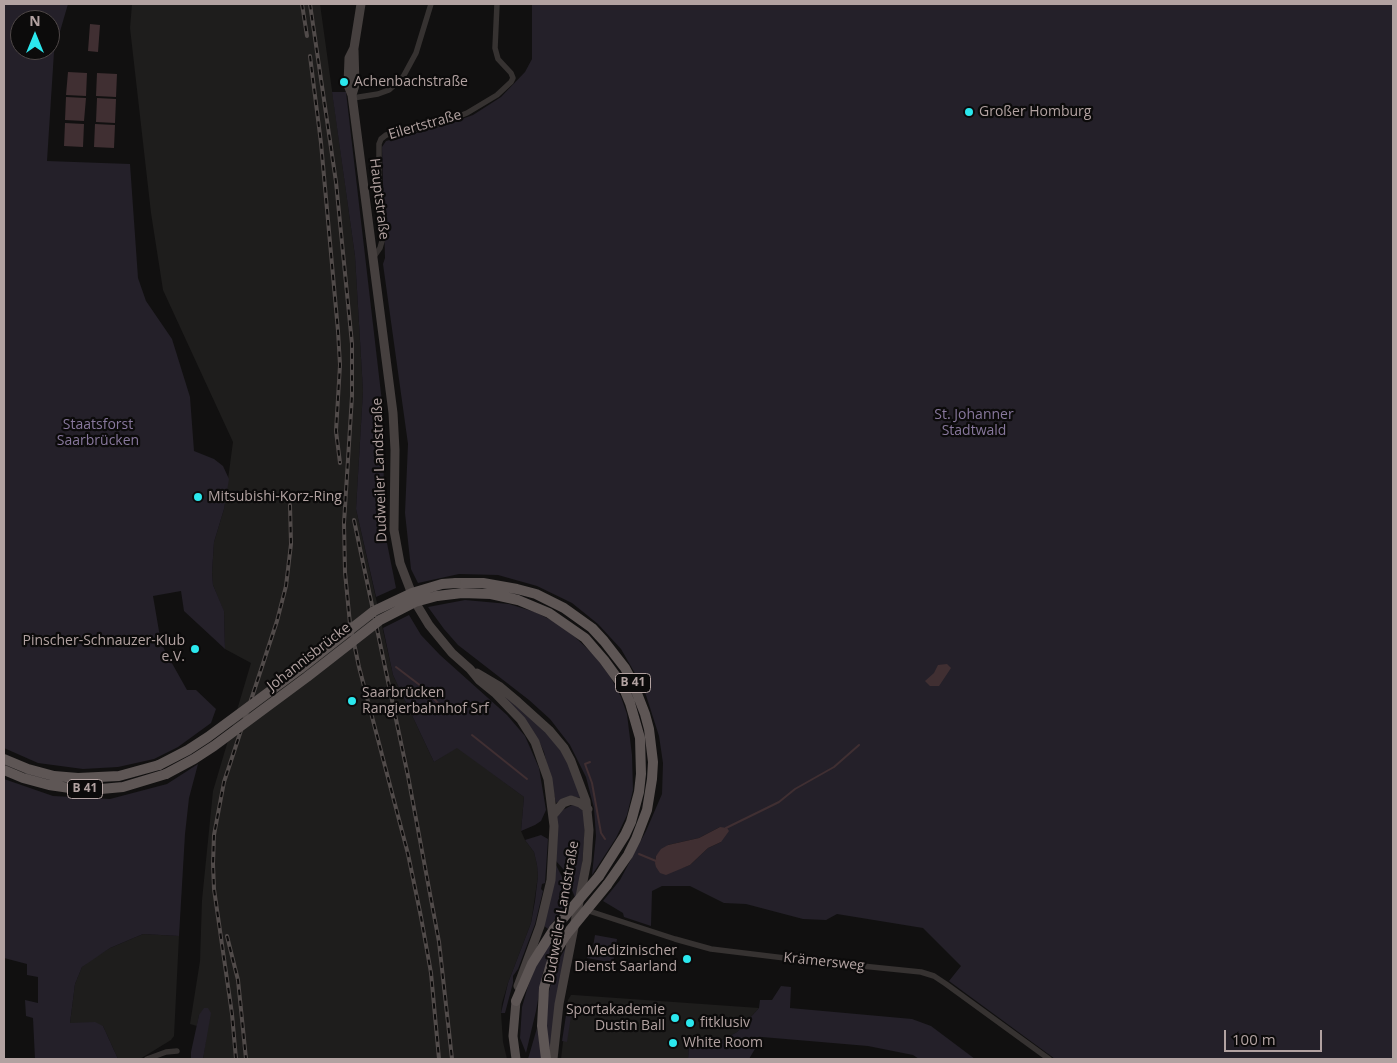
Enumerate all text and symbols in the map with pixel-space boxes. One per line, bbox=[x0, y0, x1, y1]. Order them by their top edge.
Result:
north arrow bbox=[10, 10, 60, 60]
text: N bbox=[29, 11, 41, 30]
place label: Achenbachstraße bbox=[354, 74, 468, 90]
marker: Achenbachstraße bbox=[338, 76, 350, 88]
place label: Großer Homburg bbox=[979, 104, 1091, 120]
marker: Großer Homburg bbox=[963, 106, 975, 118]
street label: Eilertstraße bbox=[387, 107, 463, 143]
street label: Hauptstraße bbox=[366, 157, 392, 241]
street label: Dudweiler Landstraße bbox=[369, 398, 391, 542]
park label: St. Johanner Stadtwald bbox=[934, 407, 1014, 440]
park label: Staatsforst Saarbrücken bbox=[57, 417, 139, 450]
place label: Mitsubishi-Korz-Ring bbox=[208, 489, 342, 505]
marker: Mitsubishi-Korz-Ring bbox=[192, 491, 204, 503]
street label: Johannisbrücke bbox=[264, 619, 354, 695]
place label: Pinscher-Schnauzer-Klub e.V. bbox=[23, 633, 185, 666]
marker: Pinscher-Schnauzer-Klub e.V. bbox=[189, 643, 201, 655]
road number: B 41 bbox=[616, 674, 650, 692]
place label: Saarbrücken Rangierbahnhof Srf bbox=[362, 685, 489, 718]
marker: Saarbrücken Rangierbahnhof Srf bbox=[346, 695, 358, 707]
road number: B 41 bbox=[68, 780, 102, 799]
street label: Dudweiler Landstraße bbox=[541, 839, 583, 985]
place label: Medizinischer Dienst Saarland bbox=[574, 943, 677, 976]
street label: Krämersweg bbox=[783, 949, 865, 975]
marker: Medizinischer Dienst Saarland bbox=[681, 953, 693, 965]
place label: Sportakademie Dustin Ball bbox=[566, 1002, 665, 1034]
marker: Sportakademie Dustin Ball bbox=[669, 1012, 681, 1024]
place label: fitklusiv bbox=[700, 1015, 750, 1031]
marker: fitklusiv bbox=[684, 1017, 696, 1029]
scale bar bbox=[1227, 1020, 1324, 1052]
text: 100 m bbox=[1232, 1029, 1276, 1049]
place label: White Room bbox=[683, 1035, 763, 1051]
marker: White Room bbox=[667, 1037, 679, 1049]

